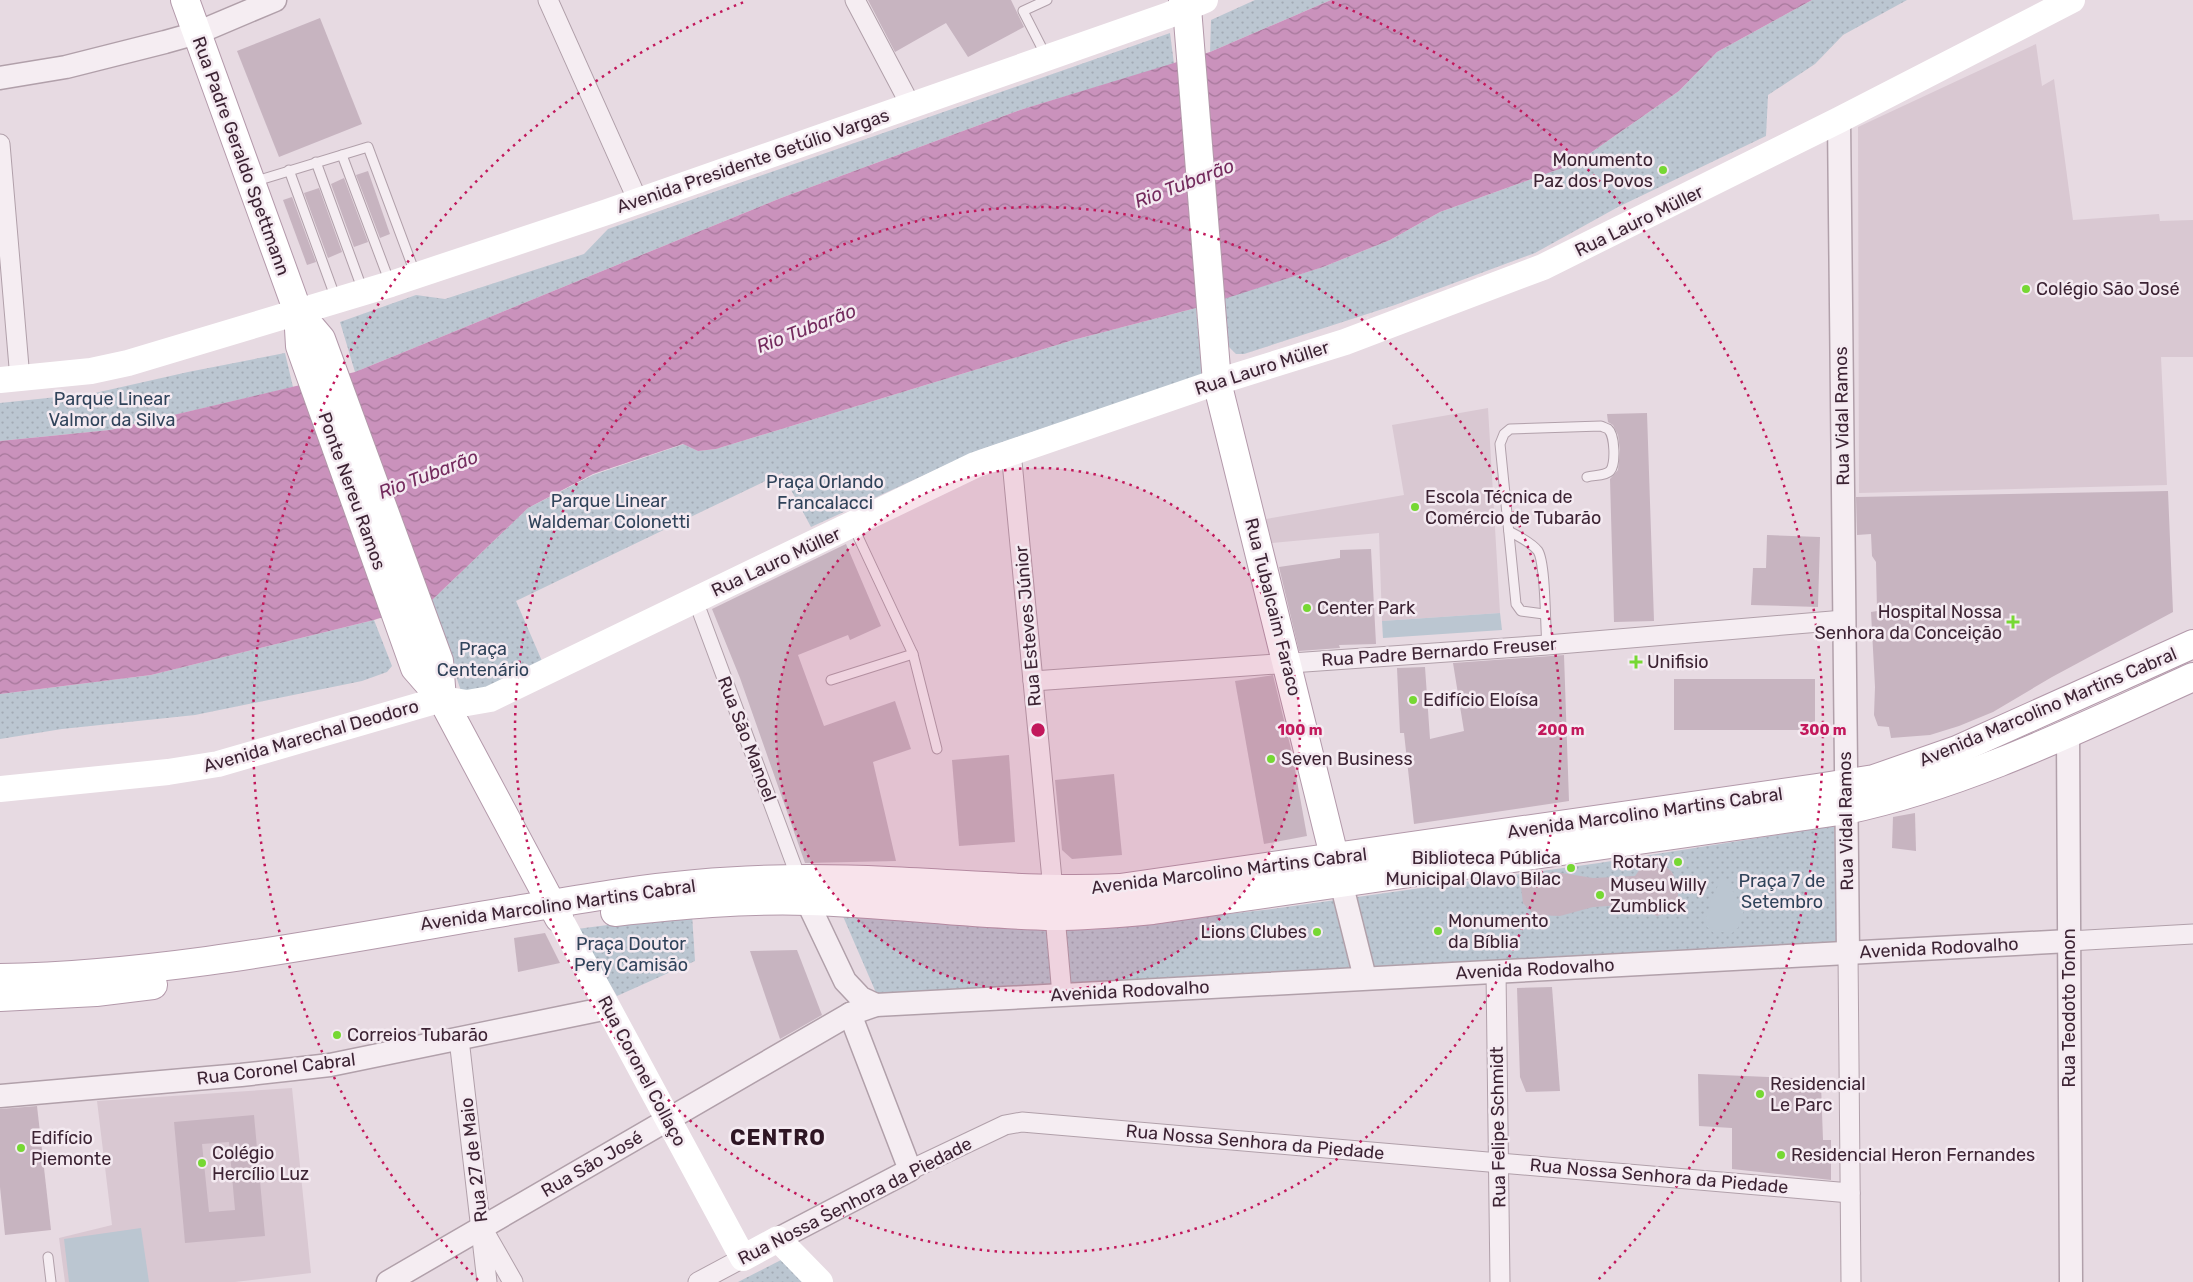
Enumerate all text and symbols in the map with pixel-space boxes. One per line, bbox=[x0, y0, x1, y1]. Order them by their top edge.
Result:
street label: Rua Padre Geraldo Spettmann bbox=[187, 33, 295, 279]
street label: Avenida Presidente Getúlio Vargas bbox=[614, 104, 892, 218]
place label: Monumento Paz dos Povos bbox=[1533, 149, 1653, 192]
water label: Rio Tubarão bbox=[1131, 154, 1237, 213]
marker: Monumento Paz dos Povos bbox=[1657, 164, 1669, 176]
street label: Rua Lauro Müller bbox=[1571, 180, 1707, 262]
place label: Colégio São José bbox=[2036, 278, 2180, 300]
marker: Colégio São José bbox=[2020, 283, 2032, 295]
water label: Rio Tubarão bbox=[753, 299, 859, 358]
street label: Rua Lauro Müller bbox=[1192, 336, 1332, 400]
street label: Rua Vidal Ramos bbox=[1830, 346, 1854, 486]
park label: Parque Linear Valmor da Silva bbox=[49, 388, 175, 431]
street label: Ponte Nereu Ramos bbox=[313, 409, 391, 573]
water label: Rio Tubarão bbox=[375, 445, 481, 504]
park label: Praça Orlando Francalacci bbox=[766, 471, 884, 514]
place label: Escola Técnica de Comércio de Tubarão bbox=[1425, 486, 1601, 529]
park label: Parque Linear Waldemar Colonetti bbox=[528, 490, 690, 533]
marker: Escola Técnica de Comércio de Tubarão bbox=[1409, 501, 1421, 513]
street label: Rua Tubalcaim Faraco bbox=[1240, 516, 1306, 698]
street label: Rua Lauro Müller bbox=[708, 522, 844, 602]
street label: Rua Esteves Júnior bbox=[1010, 544, 1046, 708]
place label: Center Park bbox=[1317, 597, 1416, 619]
place label: Hospital Nossa Senhora da Conceição bbox=[1815, 601, 2002, 644]
marker: Center Park bbox=[1301, 602, 1313, 614]
marker: Hospital Nossa Senhora da Conceição bbox=[2006, 615, 2020, 629]
street label: Rua Padre Bernardo Freuser bbox=[1321, 633, 1558, 671]
park label: Praça Centenário bbox=[437, 638, 529, 681]
street label: Avenida Marcolino Martins Cabral bbox=[1916, 643, 2180, 771]
place label: Unifisio bbox=[1647, 651, 1709, 673]
marker: Unifisio bbox=[1629, 655, 1643, 669]
street label: Rua São Manoel bbox=[713, 673, 781, 805]
place label: Edifício Eloísa bbox=[1423, 689, 1538, 711]
marker: Edifício Eloísa bbox=[1407, 694, 1419, 706]
street label: Avenida Marechal Deodoro bbox=[201, 695, 421, 777]
centre of rings bbox=[1029, 721, 1047, 739]
text: 100 m bbox=[1278, 721, 1322, 739]
text: 200 m bbox=[1537, 721, 1585, 739]
text: 300 m bbox=[1799, 721, 1847, 739]
place label: Seven Business bbox=[1281, 748, 1413, 770]
street label: Rua Vidal Ramos bbox=[1834, 751, 1858, 891]
marker: Seven Business bbox=[1265, 753, 1277, 765]
street label: Avenida Marcolino Martins Cabral bbox=[1506, 783, 1784, 843]
street label: Avenida Marcolino Martins Cabral bbox=[1090, 843, 1368, 899]
place label: Biblioteca Pública Municipal Olavo Bilac bbox=[1386, 847, 1561, 890]
place label: Rotary bbox=[1612, 851, 1668, 873]
marker: Rotary bbox=[1672, 856, 1684, 868]
marker: Biblioteca Pública Municipal Olavo Bilac bbox=[1565, 862, 1577, 874]
park label: Praça 7 de Setembro bbox=[1739, 870, 1825, 913]
place label: Museu Willy Zumblick bbox=[1610, 874, 1707, 917]
street label: Avenida Marcolino Martins Cabral bbox=[419, 875, 697, 935]
marker: Museu Willy Zumblick bbox=[1594, 889, 1606, 901]
place label: Monumento da Bíblia bbox=[1448, 910, 1549, 953]
place label: Lions Clubes bbox=[1201, 921, 1307, 943]
marker: Monumento da Bíblia bbox=[1432, 925, 1444, 937]
marker: Lions Clubes bbox=[1311, 926, 1323, 938]
street label: Rua Teodoto Tonon bbox=[2058, 928, 2080, 1088]
park label: Praça Doutor Pery Camisão bbox=[574, 933, 688, 976]
street label: Avenida Rodovalho bbox=[1859, 933, 2019, 963]
street label: Avenida Rodovalho bbox=[1455, 954, 1615, 984]
street label: Avenida Rodovalho bbox=[1050, 976, 1210, 1006]
street label: Rua Coronel Collaço bbox=[593, 992, 691, 1150]
place label: Correios Tubarão bbox=[347, 1024, 488, 1046]
marker: Correios Tubarão bbox=[331, 1029, 343, 1041]
street label: Rua Felipe Schmidt bbox=[1486, 1046, 1510, 1208]
street label: Rua Coronel Cabral bbox=[195, 1048, 357, 1090]
place label: Residencial Le Parc bbox=[1770, 1073, 1866, 1116]
marker: Residencial Le Parc bbox=[1754, 1088, 1766, 1100]
street label: Rua 27 de Maio bbox=[455, 1096, 493, 1224]
street label: Rua Nossa Senhora da Piedade bbox=[1125, 1120, 1385, 1164]
district label: CENTRO bbox=[730, 1124, 826, 1151]
street label: Rua São José bbox=[537, 1126, 647, 1202]
place label: Edifício Piemonte bbox=[31, 1127, 111, 1170]
street label: Rua Nossa Senhora da Piedade bbox=[734, 1132, 976, 1270]
marker: Edifício Piemonte bbox=[15, 1142, 27, 1154]
place label: Colégio Hercílio Luz bbox=[212, 1142, 309, 1185]
place label: Residencial Heron Fernandes bbox=[1791, 1144, 2035, 1166]
marker: Residencial Heron Fernandes bbox=[1775, 1149, 1787, 1161]
street label: Rua Nossa Senhora da Piedade bbox=[1529, 1154, 1789, 1198]
marker: Colégio Hercílio Luz bbox=[196, 1157, 208, 1169]

